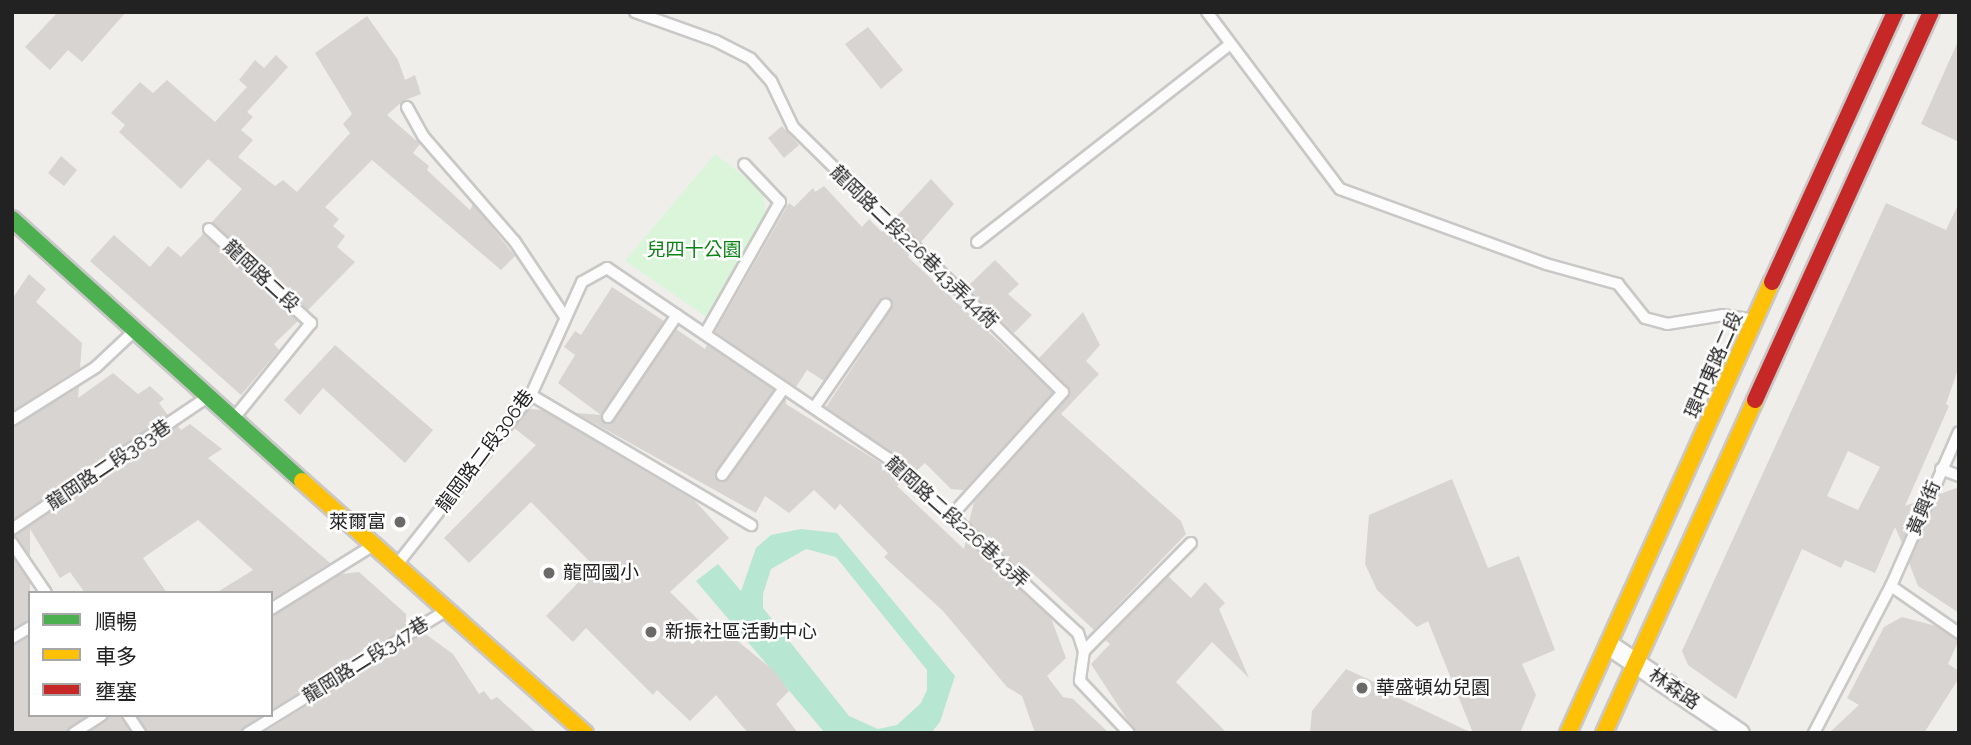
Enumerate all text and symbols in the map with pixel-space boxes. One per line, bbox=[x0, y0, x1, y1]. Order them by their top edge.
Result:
street label: 龍岡路二段226巷43弄44衖 bbox=[825, 161, 1003, 333]
street label: 龍岡路二段 bbox=[218, 235, 304, 317]
park label: 兒四十公園 bbox=[647, 239, 741, 261]
street label: 環中東路二段 bbox=[1680, 308, 1748, 422]
street label: 龍岡路二段306巷 bbox=[432, 385, 538, 517]
street label: 龍岡路二段383巷 bbox=[42, 415, 176, 515]
street label: 龍岡路二段226巷43弄 bbox=[881, 452, 1033, 592]
street label: 黃興街 bbox=[1902, 477, 1946, 539]
place label: 萊爾富 bbox=[329, 511, 386, 533]
marker: 萊爾富 bbox=[392, 514, 408, 530]
place label: 龍岡國小 bbox=[563, 562, 639, 584]
marker: 龍岡國小 bbox=[541, 565, 557, 581]
legend bbox=[28, 591, 273, 717]
text: 順暢 bbox=[95, 609, 137, 634]
street label: 龍岡路二段347巷 bbox=[299, 612, 433, 708]
place label: 新振社區活動中心 bbox=[665, 621, 817, 643]
marker: 新振社區活動中心 bbox=[643, 624, 659, 640]
text: 車多 bbox=[95, 644, 137, 669]
street label: 林森路 bbox=[1644, 664, 1704, 714]
place label: 華盛頓幼兒園 bbox=[1376, 677, 1490, 699]
text: 壅塞 bbox=[95, 679, 137, 704]
marker: 華盛頓幼兒園 bbox=[1354, 680, 1370, 696]

